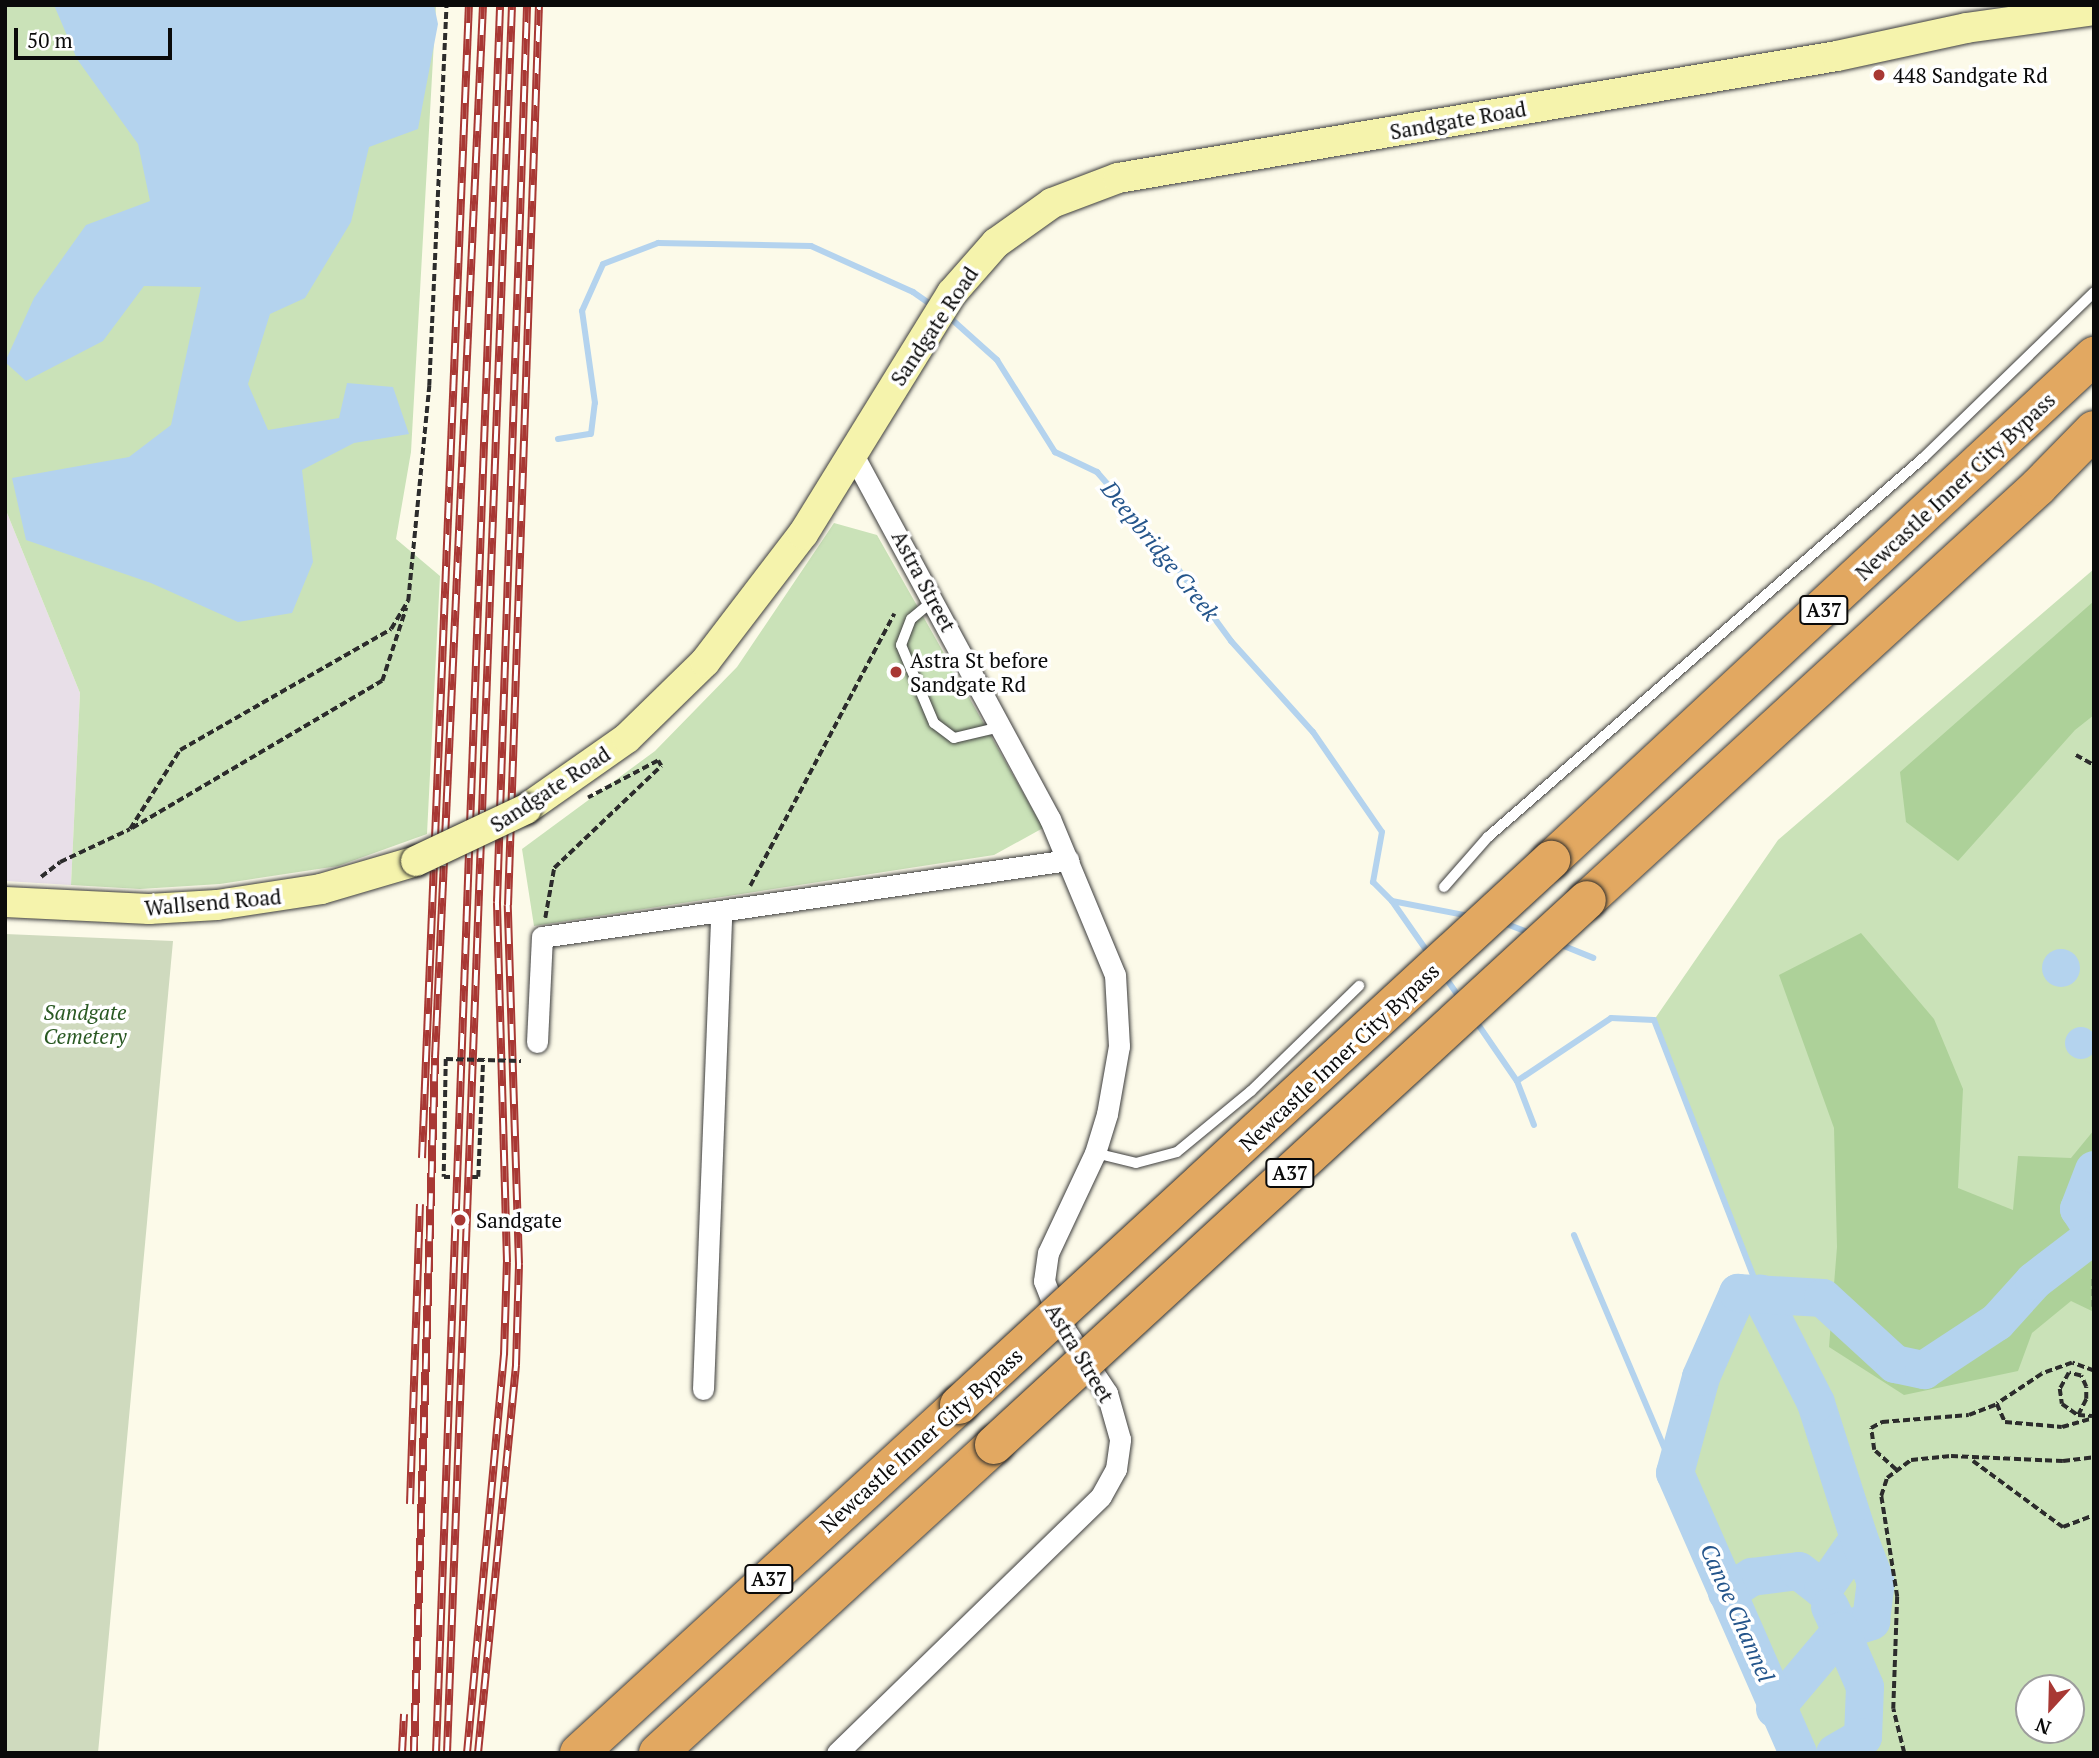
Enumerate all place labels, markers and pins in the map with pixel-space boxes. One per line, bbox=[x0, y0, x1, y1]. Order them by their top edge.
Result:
place label: 448 Sandgate Rd bbox=[1893, 62, 2048, 88]
marker: 448 Sandgate Rd bbox=[1871, 67, 1887, 83]
place label: Astra St before Sandgate Rd bbox=[910, 647, 1048, 697]
marker: Astra St before Sandgate Rd bbox=[888, 664, 904, 680]
place label: Sandgate bbox=[476, 1207, 562, 1233]
marker: Sandgate bbox=[450, 1210, 470, 1230]

